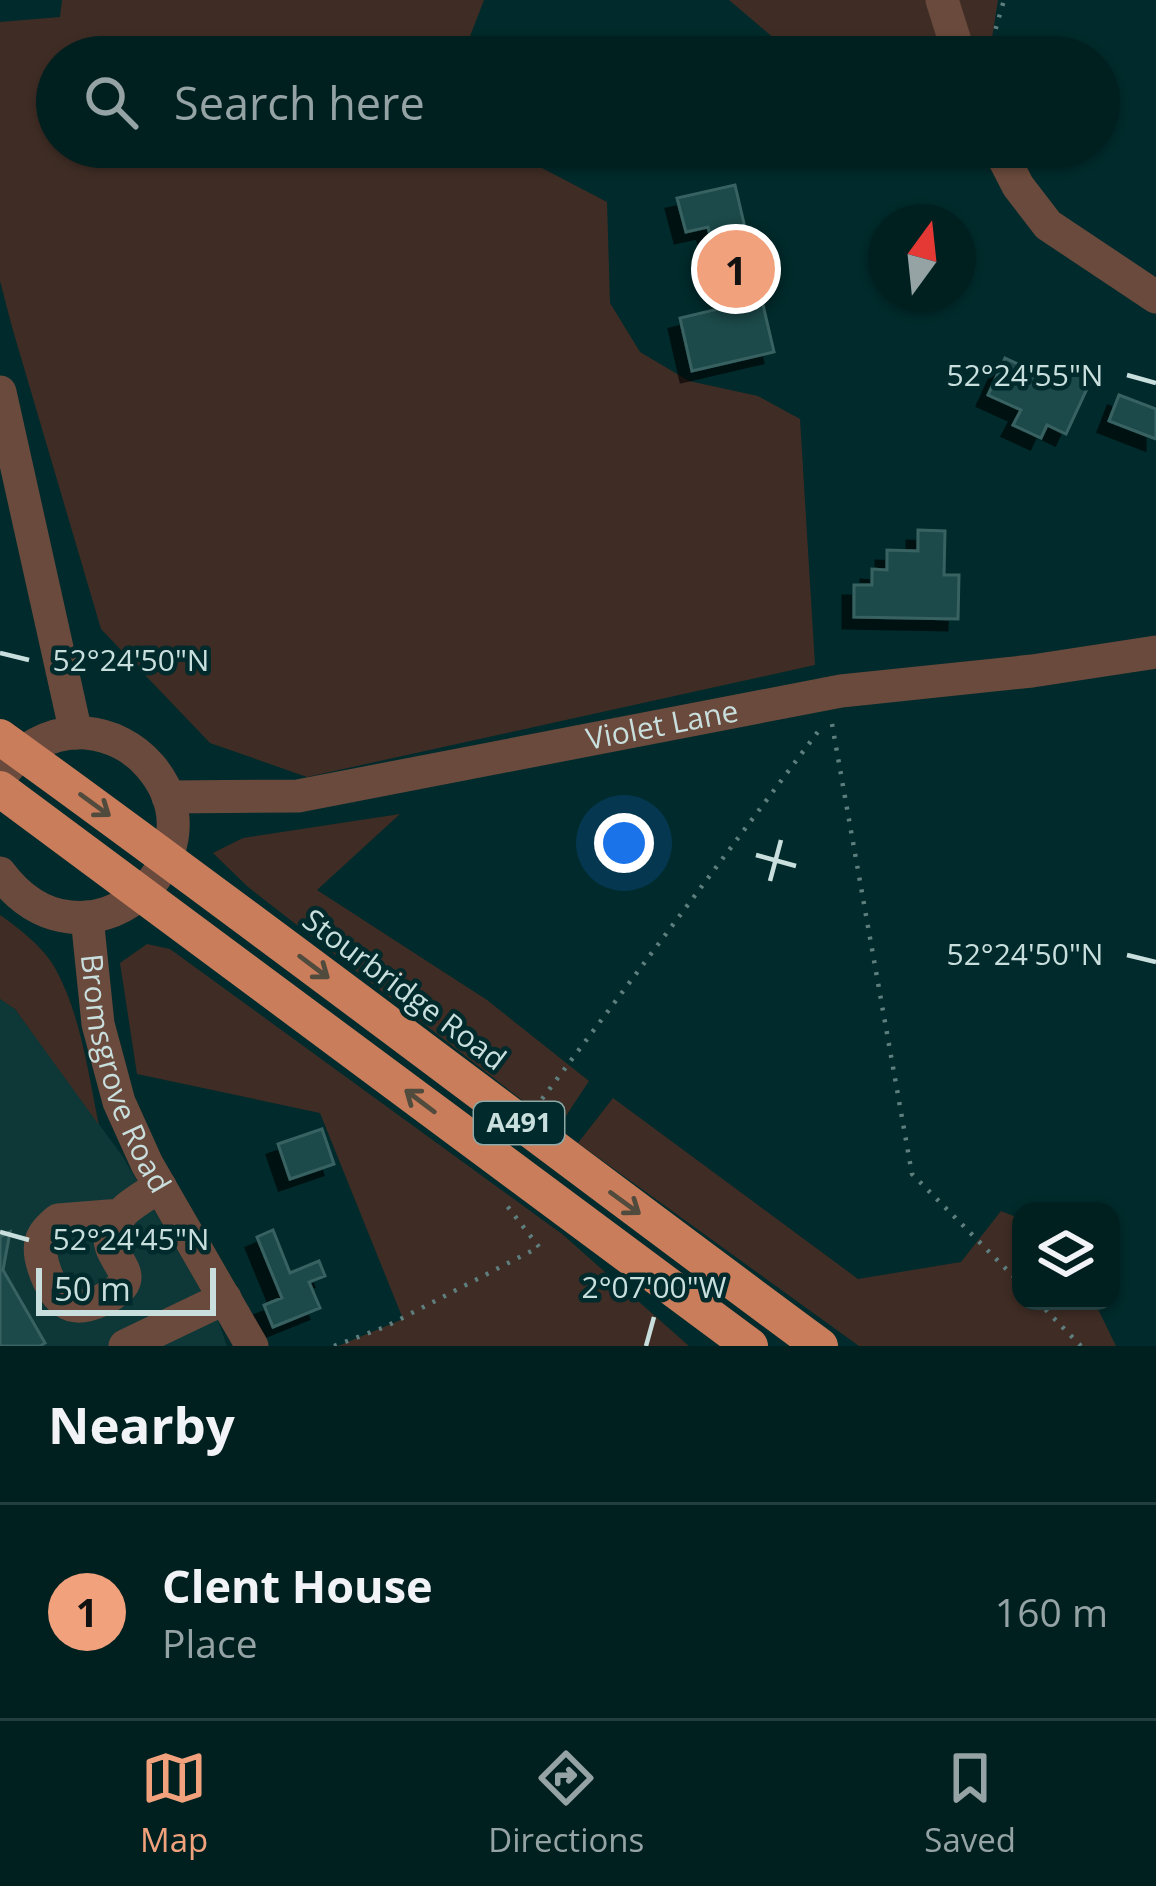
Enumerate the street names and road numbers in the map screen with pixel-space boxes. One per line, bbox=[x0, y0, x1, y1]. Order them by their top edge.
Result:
street label: Violet Lane bbox=[582, 689, 741, 759]
street label: Stourbridge Road bbox=[295, 899, 515, 1079]
street label: Bromsgrove Road bbox=[72, 952, 181, 1200]
road number: A491 bbox=[474, 1102, 564, 1144]

